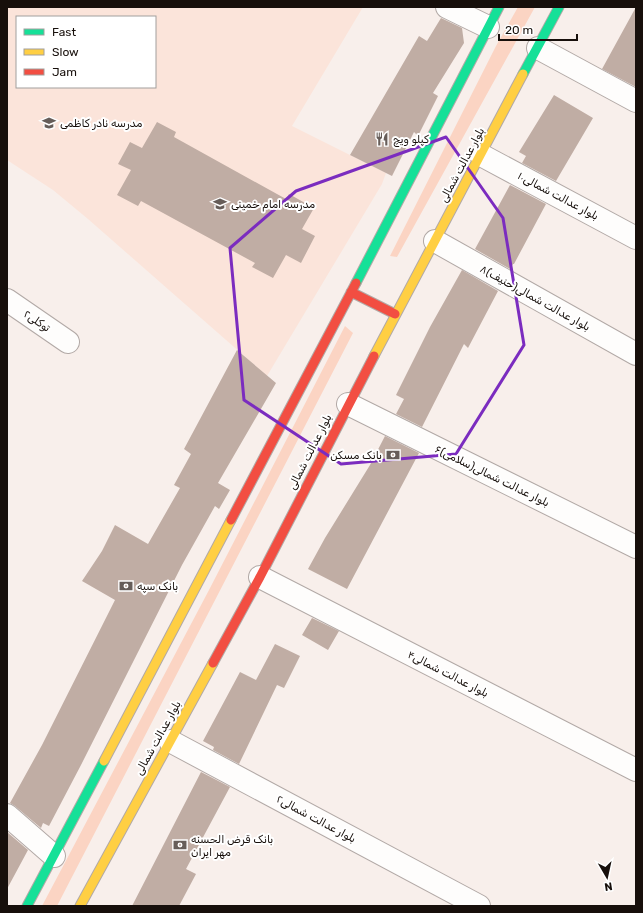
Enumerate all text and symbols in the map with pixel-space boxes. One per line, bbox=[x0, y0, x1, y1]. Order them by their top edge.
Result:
legend bbox=[16, 16, 156, 88]
scale bar bbox=[499, 16, 577, 42]
text: 20 m bbox=[505, 23, 533, 37]
text: Fast bbox=[52, 25, 76, 39]
text: Slow bbox=[52, 45, 79, 59]
text: Jam bbox=[52, 65, 77, 79]
school or university icon: مدرسه نادر کاظمی bbox=[41, 115, 57, 131]
place label: مدرسه نادر کاظمی bbox=[60, 117, 142, 130]
street label: بلوار عدالت شمالی bbox=[437, 125, 488, 205]
restaurant icon: کپلو ویچ bbox=[374, 131, 390, 147]
place label: کپلو ویچ bbox=[393, 133, 429, 148]
street label: بلوار عدالت شمالی۱۰ bbox=[515, 169, 601, 224]
school or university icon: مدرسه امام خمینی bbox=[212, 196, 228, 212]
place label: مدرسه امام خمینی bbox=[231, 198, 315, 212]
street label: ۸بلوار عدالت شمالی(حنیف) bbox=[477, 262, 592, 335]
street label: توکلی۲ bbox=[21, 307, 53, 336]
street label: بلوار عدالت شمالی bbox=[285, 412, 336, 492]
street label: ۶بلوار عدالت شمالی(سلامی) bbox=[432, 443, 551, 510]
bank icon: بانک مسکن bbox=[385, 447, 401, 463]
place label: بانک مسکن bbox=[330, 449, 382, 462]
bank icon: بانک سپه bbox=[118, 578, 134, 594]
place label: بانک سپه bbox=[137, 580, 178, 594]
street label: بلوار عدالت شمالی۴ bbox=[405, 648, 491, 701]
street label: بلوار عدالت شمالی bbox=[132, 699, 185, 778]
street label: بلوار عدالت شمالی۲ bbox=[274, 793, 358, 846]
place label: بانک قرض الحسنه مهر ایران bbox=[191, 833, 273, 859]
bank icon: بانک قرض الحسنه مهر ایران bbox=[172, 837, 188, 853]
north arrow bbox=[587, 857, 627, 897]
text: N bbox=[603, 879, 613, 893]

